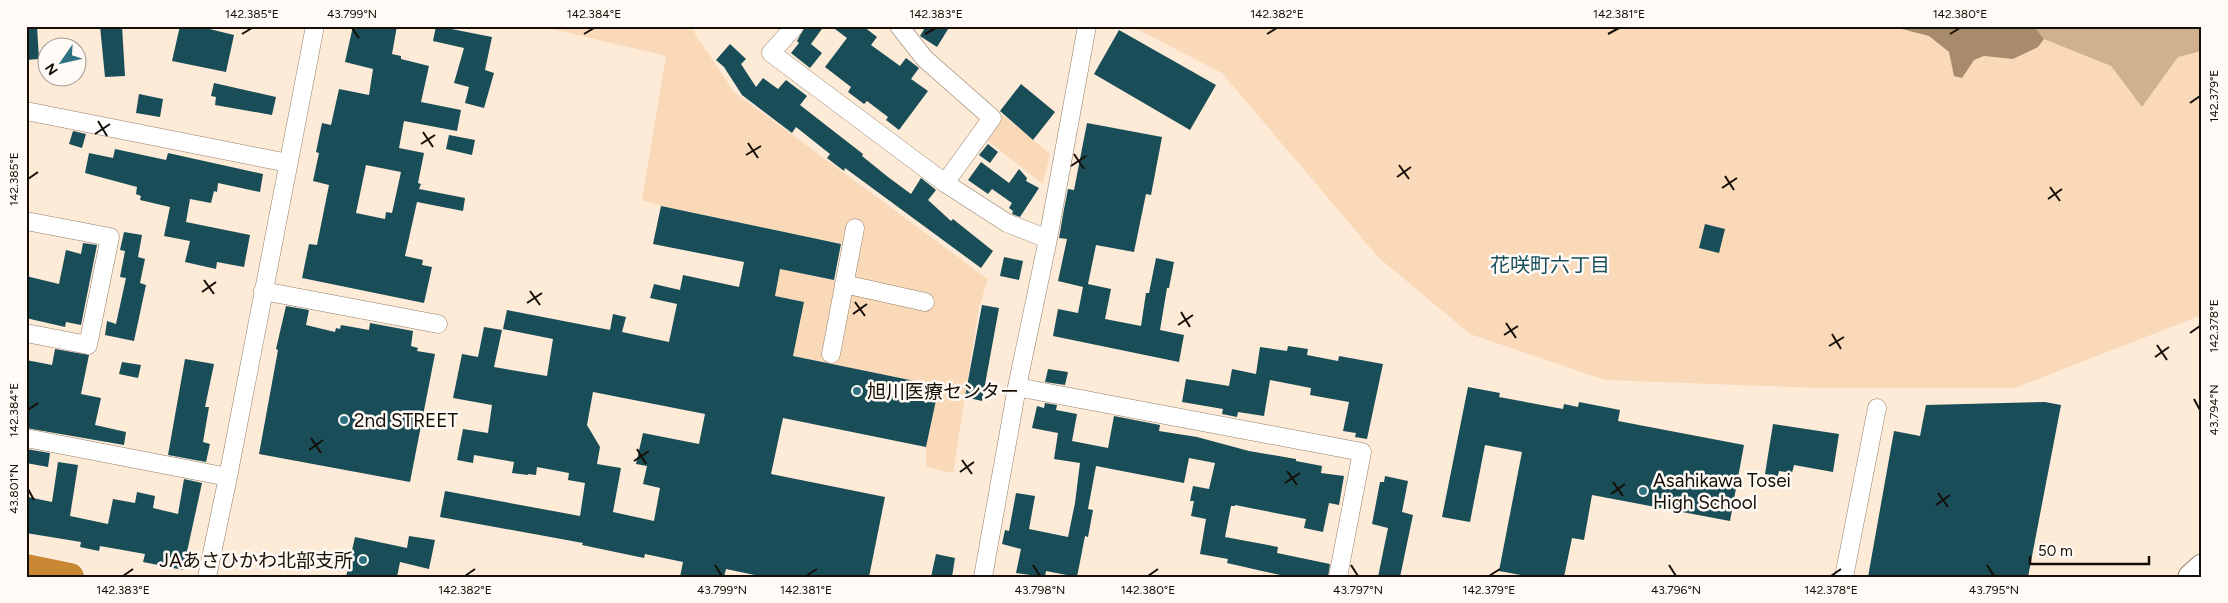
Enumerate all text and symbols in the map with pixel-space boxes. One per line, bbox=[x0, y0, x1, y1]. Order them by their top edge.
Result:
text: 142.385°E bbox=[225, 7, 279, 21]
text: 43.799°N bbox=[327, 7, 377, 21]
text: 142.384°E bbox=[567, 7, 621, 21]
text: 142.383°E bbox=[909, 7, 963, 21]
text: 142.382°E bbox=[1250, 7, 1304, 21]
text: 142.381°E bbox=[1593, 7, 1645, 21]
text: 142.380°E bbox=[1933, 7, 1987, 21]
north arrow bbox=[38, 38, 88, 88]
text: N bbox=[42, 60, 62, 78]
text: 142.379°E bbox=[2207, 70, 2221, 122]
text: 142.385°E bbox=[7, 152, 21, 206]
district label: 花咲町六丁目 bbox=[1490, 253, 1610, 277]
text: 142.378°E bbox=[2207, 299, 2221, 353]
place label: 旭川医療センター bbox=[867, 380, 1019, 403]
text: 142.384°E bbox=[7, 383, 21, 437]
marker: 旭川医療センター bbox=[851, 385, 863, 397]
text: 43.794°N bbox=[2207, 385, 2221, 435]
place label: 2nd STREET bbox=[354, 409, 459, 432]
marker: 2nd STREET bbox=[338, 414, 350, 426]
text: 43.801°N bbox=[7, 464, 21, 514]
place label: Asahikawa Tosei High School bbox=[1653, 469, 1791, 514]
marker: Asahikawa Tosei High School bbox=[1637, 485, 1649, 497]
scale bar bbox=[2030, 533, 2149, 565]
text: 50 m bbox=[2038, 542, 2073, 560]
place label: JAあさひかわ北部支所 bbox=[159, 549, 353, 572]
marker: JAあさひかわ北部支所 bbox=[357, 554, 369, 566]
text: 142.383°E bbox=[96, 583, 150, 597]
text: 142.382°E bbox=[438, 583, 492, 597]
text: 43.799°N bbox=[697, 583, 747, 597]
text: 142.381°E bbox=[780, 583, 832, 597]
text: 43.798°N bbox=[1015, 583, 1065, 597]
text: 142.380°E bbox=[1121, 583, 1175, 597]
text: 43.797°N bbox=[1333, 583, 1383, 597]
text: 142.379°E bbox=[1463, 583, 1515, 597]
text: 43.796°N bbox=[1651, 583, 1701, 597]
text: 142.378°E bbox=[1804, 583, 1858, 597]
text: 43.795°N bbox=[1969, 583, 2019, 597]

